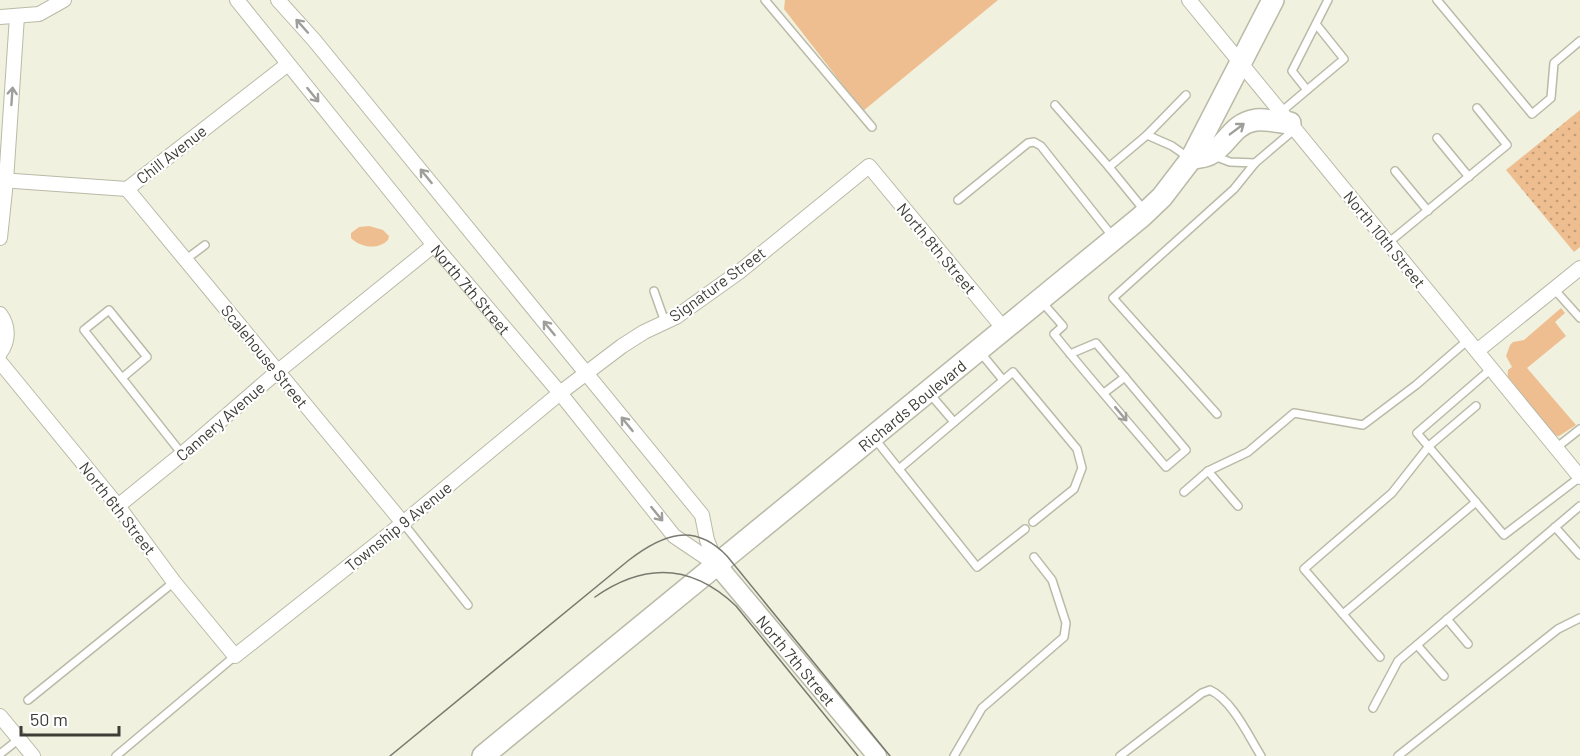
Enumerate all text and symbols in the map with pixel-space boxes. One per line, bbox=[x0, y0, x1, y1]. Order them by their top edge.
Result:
one-way arrow bbox=[294, 19, 309, 34]
one-way arrow bbox=[6, 86, 17, 106]
one-way arrow bbox=[306, 86, 319, 102]
street label: Chill Avenue bbox=[132, 121, 210, 187]
one-way arrow bbox=[1228, 123, 1244, 136]
one-way arrow bbox=[420, 169, 433, 185]
street label: North 10th Street bbox=[1340, 187, 1430, 291]
street label: North 8th Street bbox=[893, 199, 981, 297]
street label: North 7th Street bbox=[428, 240, 515, 338]
street label: Signature Street bbox=[665, 243, 769, 325]
street label: Scalehouse Street bbox=[218, 301, 312, 411]
one-way arrow bbox=[542, 320, 555, 336]
street label: Richards Boulevard bbox=[854, 355, 969, 455]
street label: Cannery Avenue bbox=[172, 377, 268, 465]
one-way arrow bbox=[1115, 406, 1128, 422]
one-way arrow bbox=[621, 416, 634, 432]
street label: North 6th Street bbox=[76, 458, 160, 558]
street label: Township 9 Avenue bbox=[341, 477, 455, 575]
one-way arrow bbox=[651, 506, 664, 522]
street label: North 7th Street bbox=[753, 611, 840, 709]
scale bar bbox=[21, 699, 118, 737]
text: 50 m bbox=[30, 708, 68, 730]

